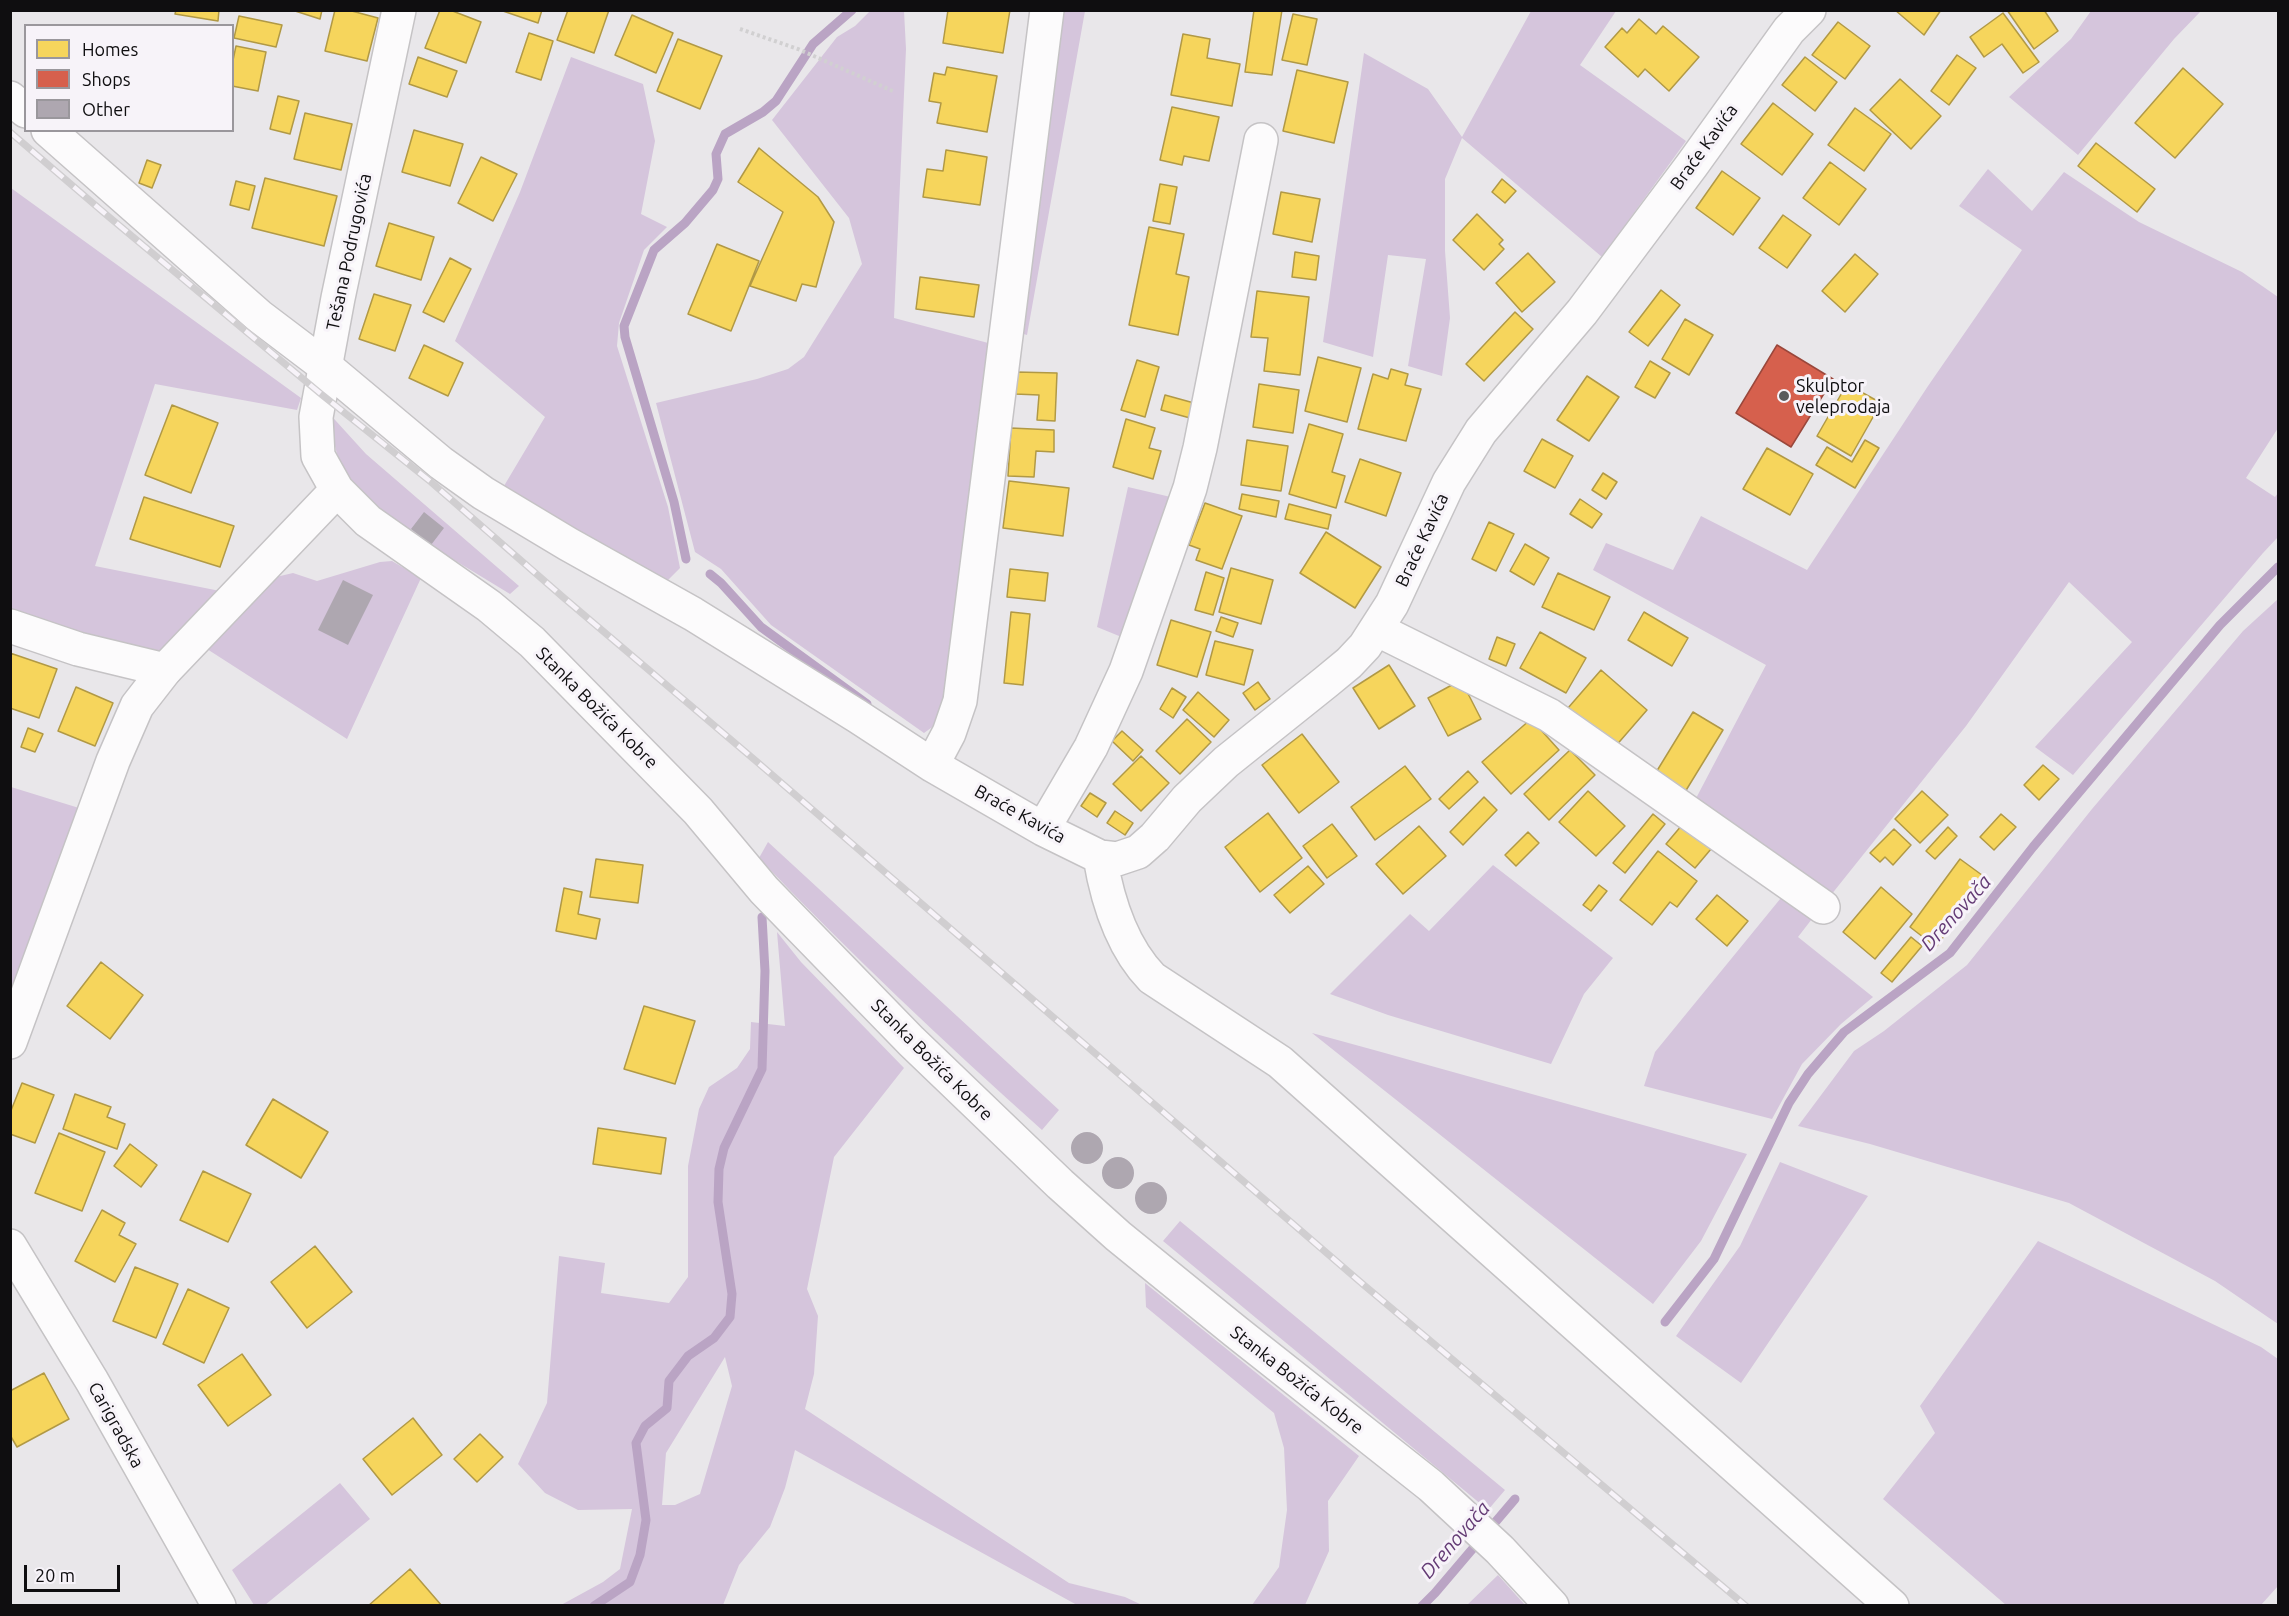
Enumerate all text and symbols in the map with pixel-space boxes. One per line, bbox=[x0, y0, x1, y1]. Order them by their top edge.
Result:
legend bbox=[24, 24, 234, 132]
text: Homes bbox=[82, 39, 138, 59]
text: Shops bbox=[82, 69, 131, 89]
text: Other bbox=[82, 99, 130, 119]
street label: Braće Kavića bbox=[1666, 100, 1742, 194]
street label: Tešana Podrugovića bbox=[322, 171, 376, 333]
place label: Skulptor veleprodaja bbox=[1796, 375, 1891, 418]
marker: Skulptor veleprodaja bbox=[1777, 389, 1791, 403]
street label: Braće Kavića bbox=[1391, 490, 1453, 590]
street label: Stanka Božića Kobre bbox=[532, 643, 662, 773]
street label: Braće Kavića bbox=[971, 780, 1069, 848]
water label: Drenovača bbox=[1916, 870, 1996, 956]
street label: Stanka Božića Kobre bbox=[867, 995, 997, 1125]
street label: Stanka Božića Kobre bbox=[1226, 1321, 1368, 1439]
street label: Carigradska bbox=[84, 1378, 148, 1472]
water label: Drenovača bbox=[1415, 1497, 1495, 1583]
scale bar bbox=[27, 1553, 123, 1591]
text: 20 m bbox=[35, 1565, 75, 1585]

